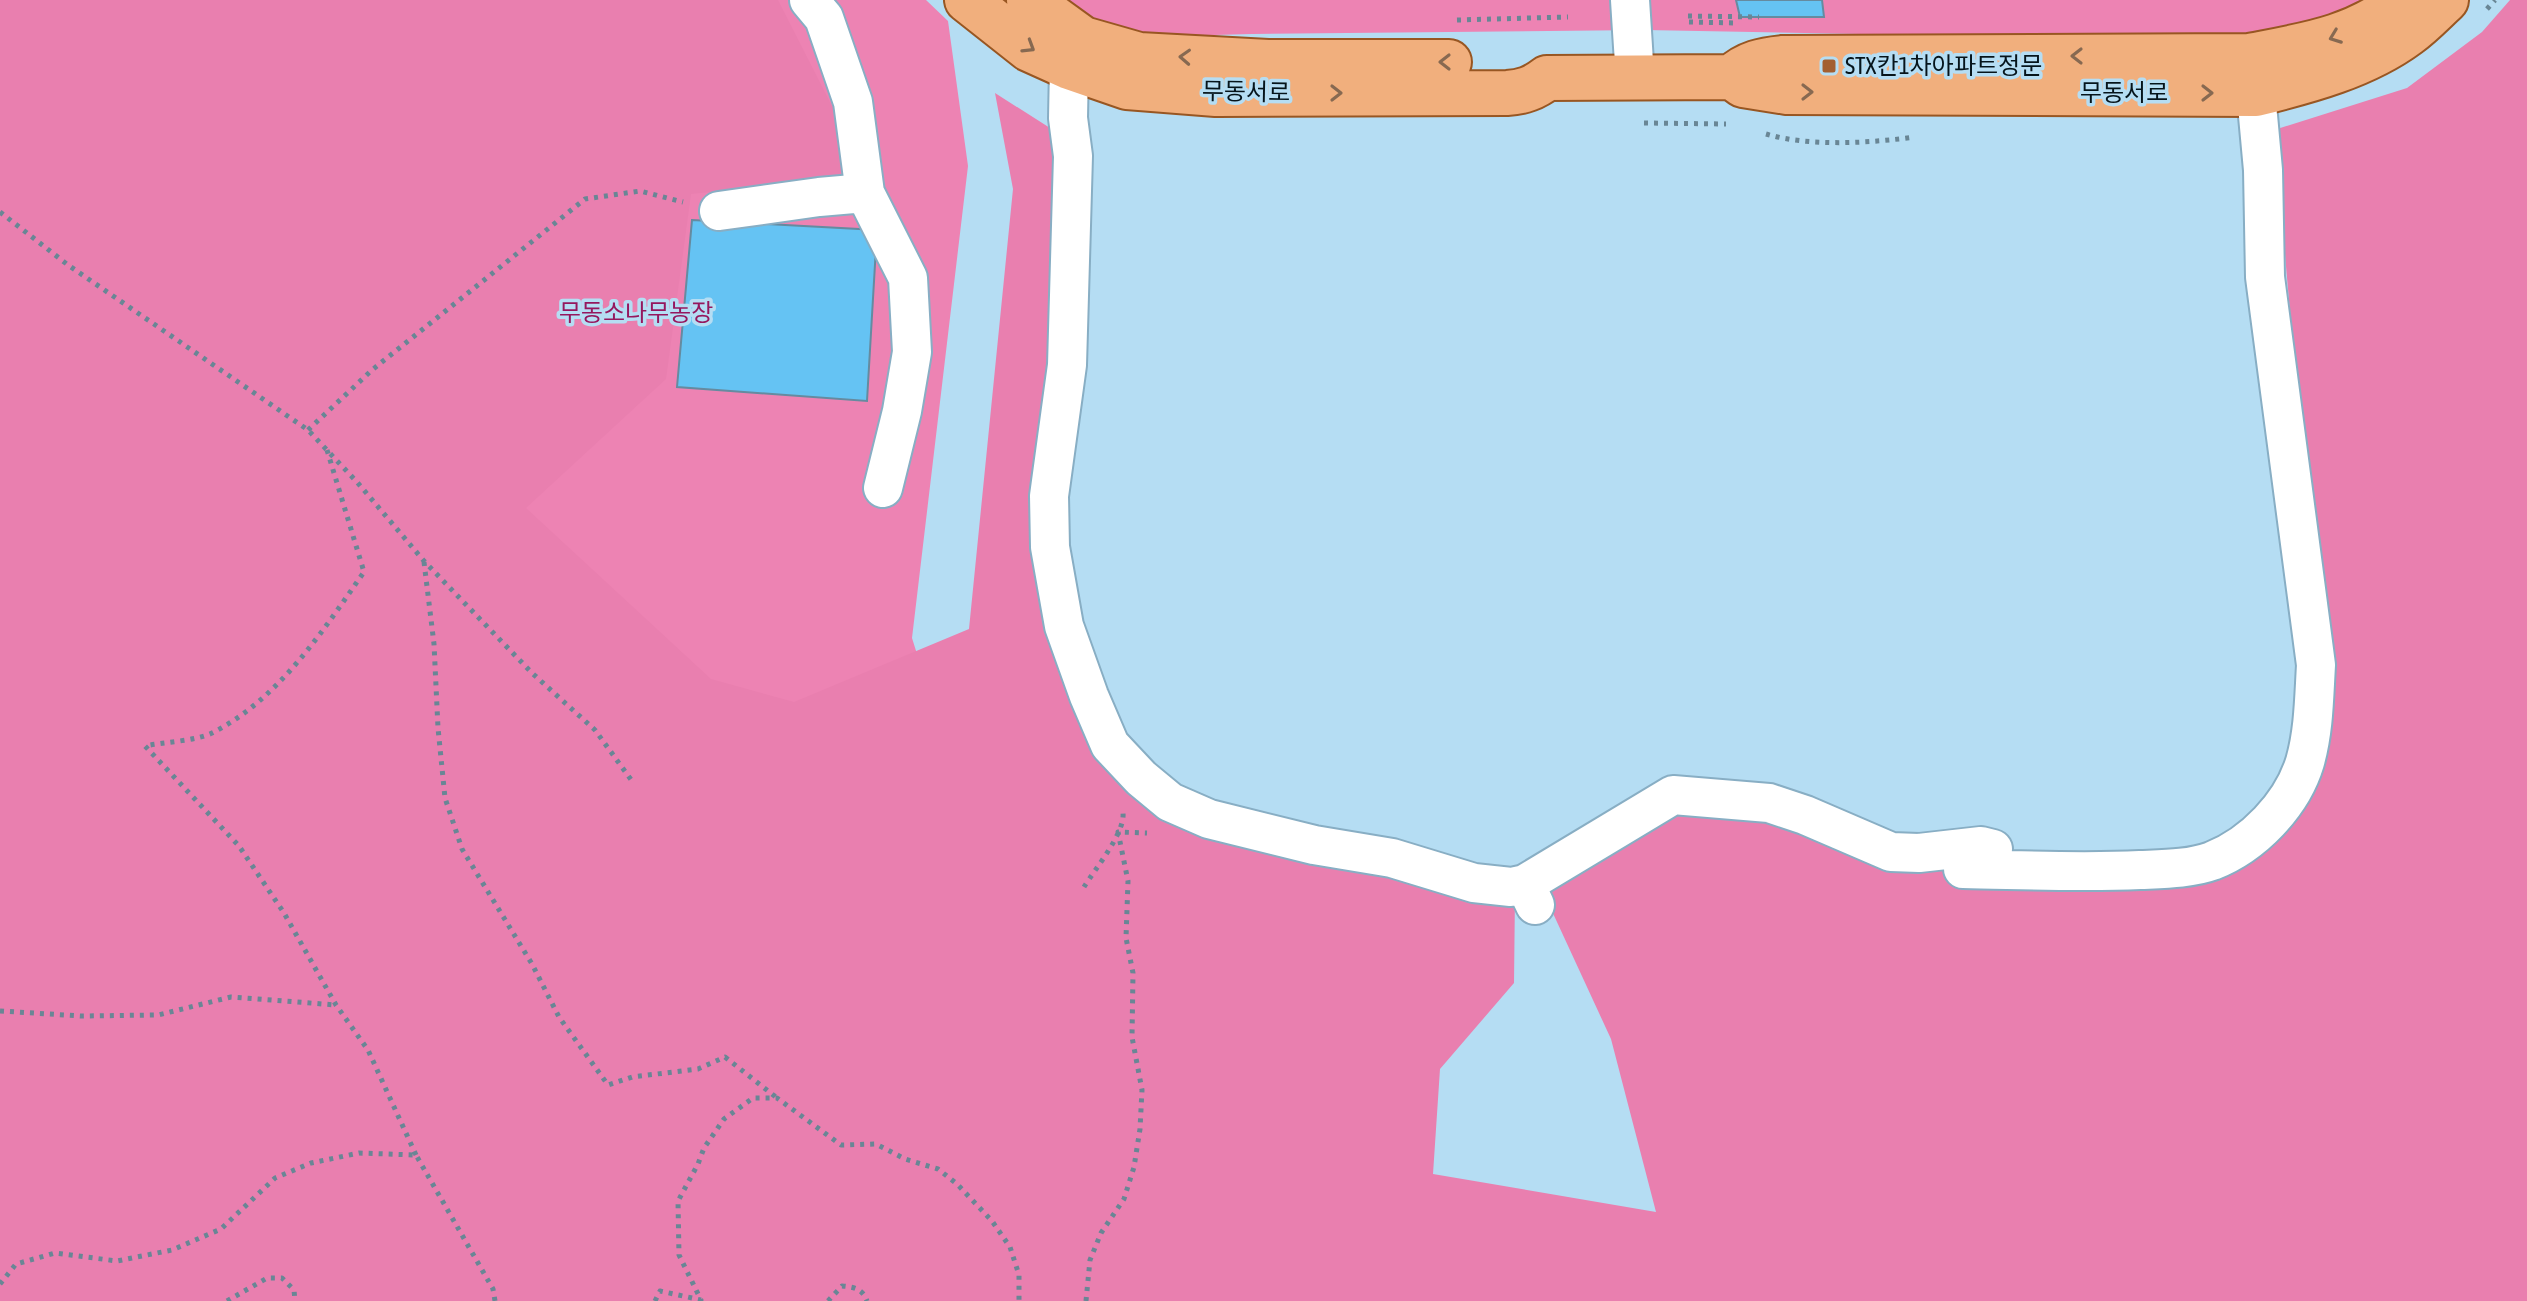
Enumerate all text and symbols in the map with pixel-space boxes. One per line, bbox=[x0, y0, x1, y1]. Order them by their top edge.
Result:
one-way arrow bbox=[2329, 27, 2343, 44]
one-way arrow bbox=[1020, 38, 1034, 53]
one-way arrow bbox=[2070, 48, 2083, 65]
one-way arrow bbox=[1178, 49, 1191, 66]
place label: STX칸1차아파트정문 bbox=[1845, 52, 2042, 79]
one-way arrow bbox=[1438, 53, 1451, 71]
marker: STX칸1차아파트정문 bbox=[1820, 57, 1838, 75]
street label: 무동서로 bbox=[1202, 77, 1290, 106]
street label: 무동서로 bbox=[2080, 79, 2168, 106]
one-way arrow bbox=[1801, 83, 1814, 101]
one-way arrow bbox=[1330, 84, 1343, 102]
one-way arrow bbox=[2201, 84, 2214, 102]
park label: 무동소나무농장 bbox=[559, 299, 713, 326]

